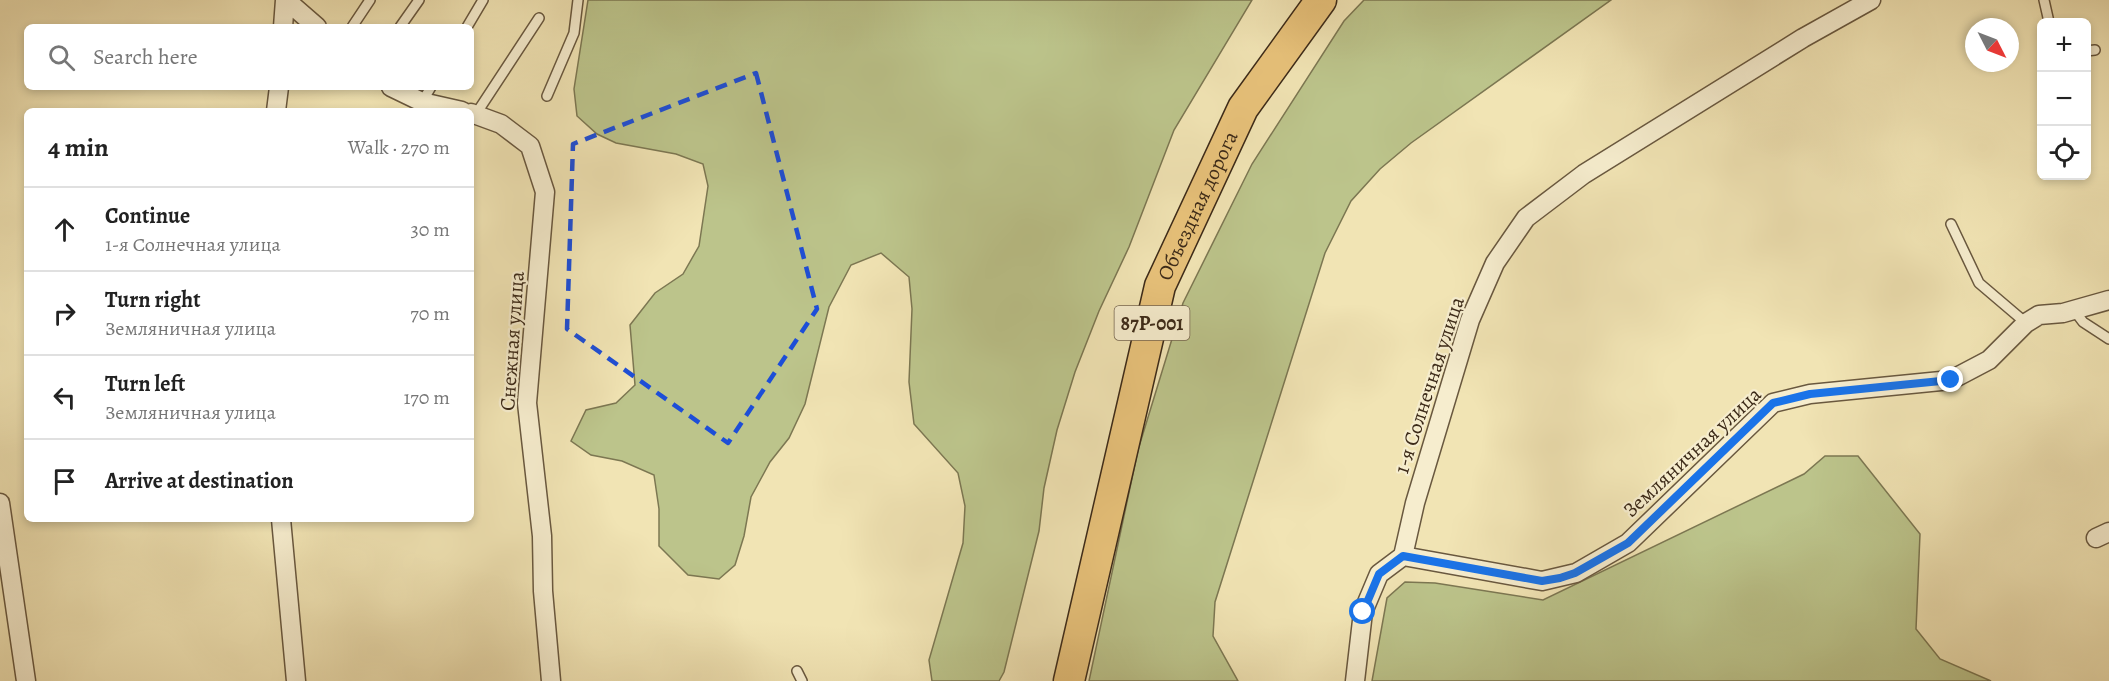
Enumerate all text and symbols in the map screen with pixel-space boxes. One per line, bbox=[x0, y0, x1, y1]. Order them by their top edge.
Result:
north arrow bbox=[1965, 18, 2019, 72]
map controls bbox=[2037, 18, 2091, 180]
button: + bbox=[2037, 18, 2091, 72]
search box bbox=[24, 24, 474, 90]
icon: search bbox=[45, 41, 78, 74]
text: Search here bbox=[93, 42, 198, 72]
button: − bbox=[2037, 72, 2091, 126]
street label: Объездная дорога bbox=[1151, 126, 1245, 285]
button: locate bbox=[2037, 126, 2091, 180]
text: 4 min bbox=[48, 130, 109, 165]
text: Walk · 270 m bbox=[348, 134, 450, 161]
text: Continue bbox=[105, 201, 190, 231]
icon: ahead bbox=[48, 213, 81, 246]
text: 30 m bbox=[410, 216, 450, 243]
text: 1-я Солнечная улица bbox=[105, 231, 281, 258]
street label: Снежная улица bbox=[493, 270, 531, 412]
text: Turn right bbox=[105, 285, 201, 315]
street label: 1-я Солнечная улица bbox=[1387, 293, 1471, 477]
icon: right bbox=[48, 297, 81, 330]
text: 70 m bbox=[410, 300, 450, 327]
road number: 87Р-001 bbox=[1114, 306, 1190, 340]
text: Земляничная улица bbox=[105, 315, 276, 342]
route end bbox=[1937, 366, 1963, 392]
text: Turn left bbox=[105, 369, 185, 399]
street label: Земляничная улица bbox=[1617, 380, 1767, 523]
icon: left bbox=[48, 381, 81, 414]
text: 170 m bbox=[404, 384, 450, 411]
text: Земляничная улица bbox=[105, 399, 276, 426]
icon: arrive bbox=[48, 465, 81, 498]
text: Arrive at destination bbox=[105, 466, 294, 496]
route start bbox=[1349, 598, 1375, 624]

